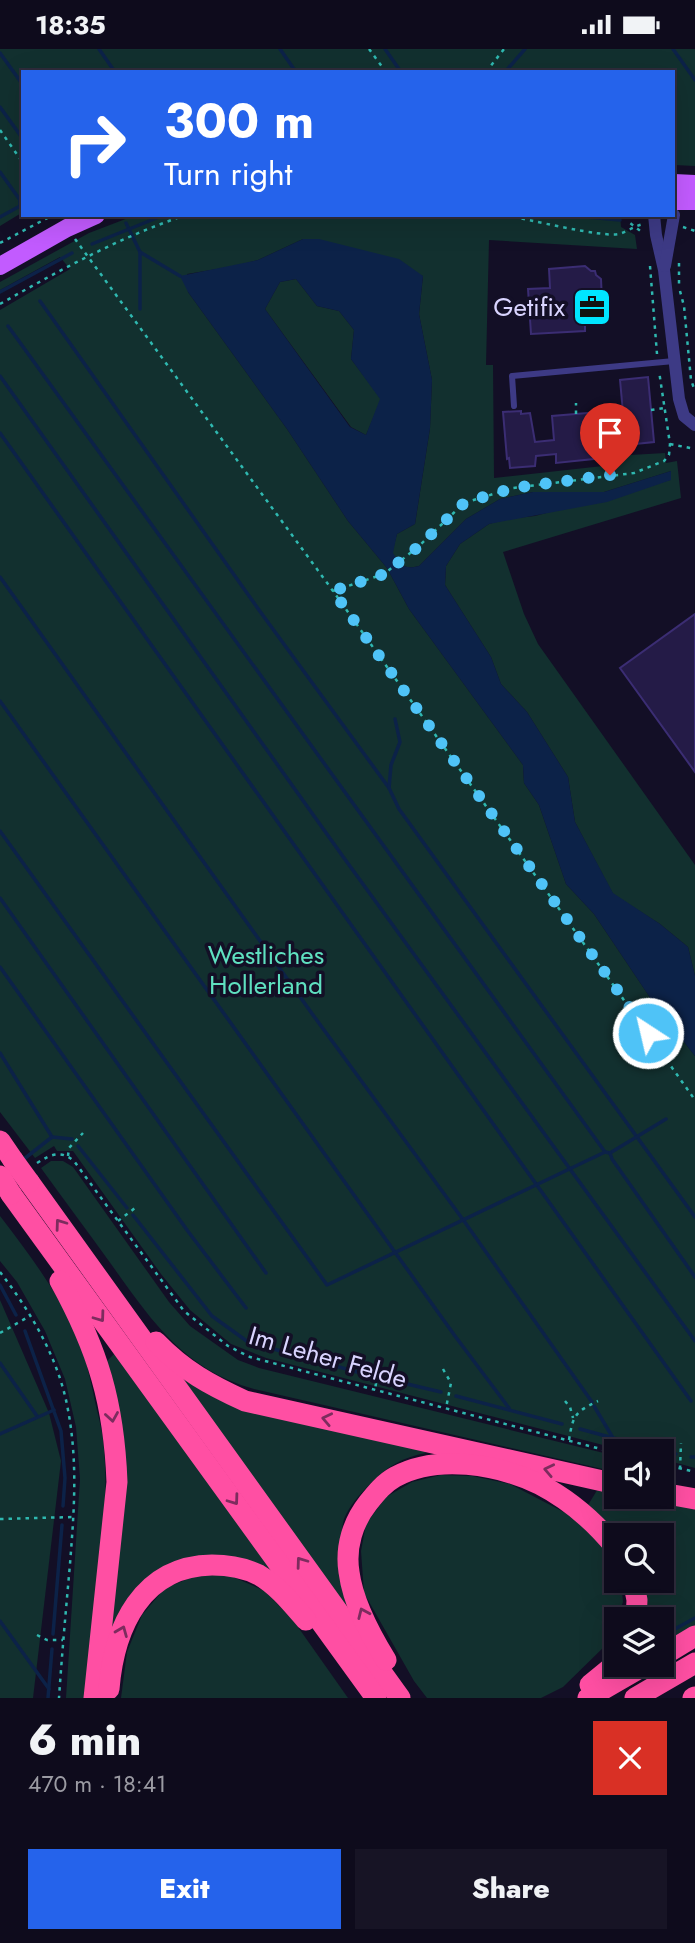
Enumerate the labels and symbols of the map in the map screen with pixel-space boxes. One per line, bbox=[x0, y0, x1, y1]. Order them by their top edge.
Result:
office icon: Getifix bbox=[571, 286, 613, 328]
place label: Getifix bbox=[493, 288, 565, 326]
pin bbox=[580, 403, 640, 475]
park label: Westliches Hollerland bbox=[208, 936, 324, 1004]
position arrow bbox=[611, 996, 685, 1070]
one-way arrow bbox=[55, 1219, 68, 1232]
one-way arrow bbox=[92, 1309, 104, 1322]
street label: Im Leher Felde bbox=[244, 1316, 412, 1398]
one-way arrow bbox=[104, 1412, 119, 1423]
one-way arrow bbox=[322, 1413, 334, 1428]
one-way arrow bbox=[543, 1463, 555, 1478]
one-way arrow bbox=[226, 1493, 238, 1505]
one-way arrow bbox=[297, 1557, 309, 1570]
one-way arrow bbox=[357, 1608, 371, 1621]
one-way arrow bbox=[114, 1626, 128, 1638]

